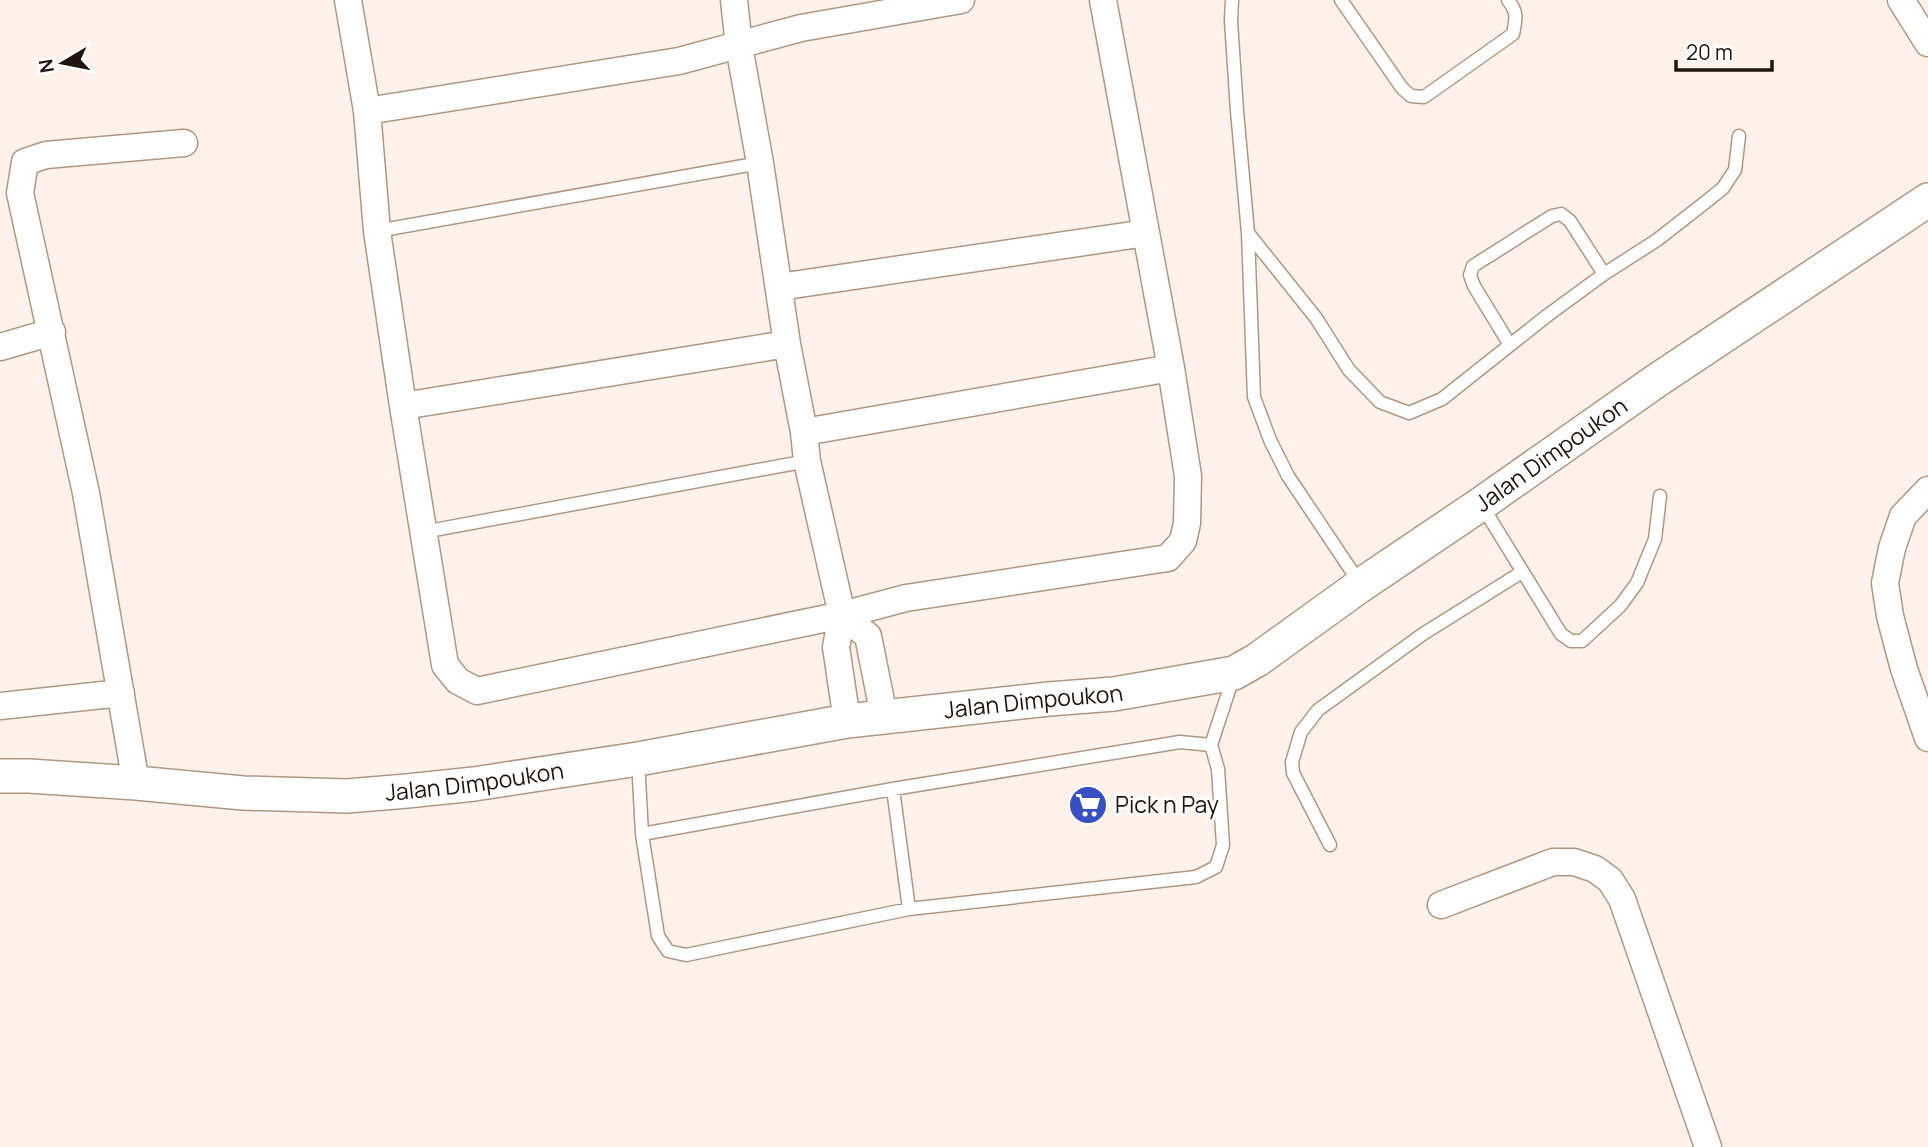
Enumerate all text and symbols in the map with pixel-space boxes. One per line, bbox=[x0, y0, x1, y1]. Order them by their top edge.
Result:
north arrow bbox=[28, 28, 98, 98]
scale bar bbox=[1676, 28, 1772, 72]
text: 20 m bbox=[1686, 38, 1733, 66]
text: N bbox=[32, 57, 60, 75]
street label: Jalan Dimpoukon bbox=[1468, 389, 1633, 519]
street label: Jalan Dimpoukon bbox=[942, 676, 1125, 725]
street label: Jalan Dimpoukon bbox=[384, 754, 566, 808]
supermarket icon: Pick n Pay bbox=[1067, 784, 1109, 826]
place label: Pick n Pay bbox=[1115, 788, 1219, 820]

